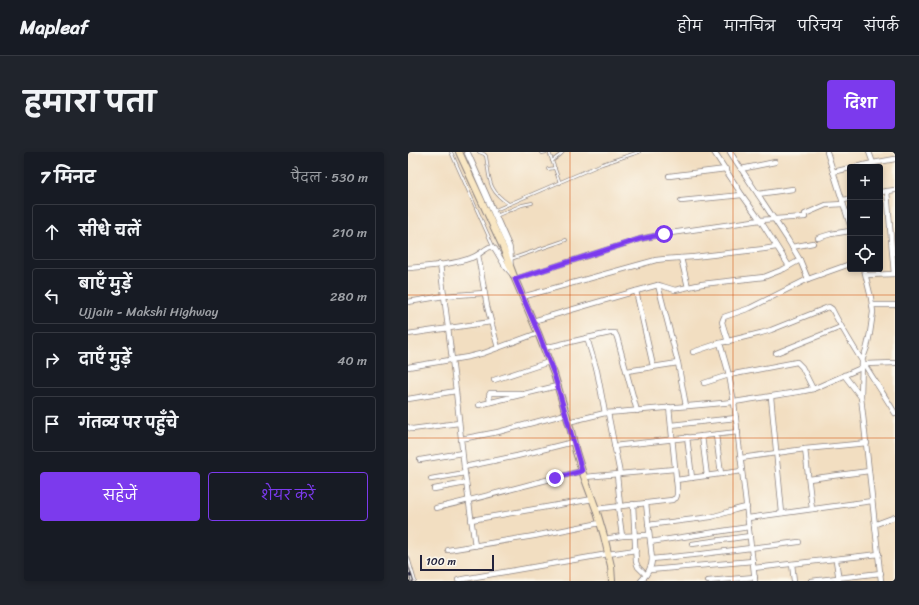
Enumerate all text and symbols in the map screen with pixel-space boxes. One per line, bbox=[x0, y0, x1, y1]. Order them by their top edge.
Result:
text: Mapleaf bbox=[20, 11, 88, 44]
text: होम bbox=[678, 14, 702, 39]
text: मानचित्र bbox=[724, 14, 776, 39]
text: परिचय bbox=[798, 14, 842, 39]
text: संपर्क bbox=[864, 14, 899, 39]
text: हमारा पता bbox=[24, 78, 156, 127]
button: दिशा bbox=[827, 80, 895, 129]
text: 7 मिनट bbox=[40, 162, 95, 192]
map controls bbox=[847, 164, 883, 272]
button: + bbox=[847, 164, 883, 200]
text: पैदल · 530 m bbox=[291, 166, 368, 189]
button: − bbox=[847, 200, 883, 236]
text: सीधे चलें bbox=[79, 218, 140, 244]
icon: ahead bbox=[41, 221, 63, 243]
text: 210 m bbox=[332, 221, 367, 244]
route start bbox=[655, 225, 673, 243]
button: locate bbox=[847, 236, 883, 272]
text: बाएँ मुड़ें bbox=[79, 271, 132, 297]
icon: left bbox=[41, 285, 63, 307]
text: 280 m bbox=[330, 285, 367, 308]
text: Ujjain - Makshi Highway bbox=[79, 300, 218, 323]
text: दाएँ मुड़ें bbox=[79, 346, 131, 372]
icon: right bbox=[41, 349, 63, 371]
text: 40 m bbox=[337, 349, 367, 372]
text: गंतव्य पर पहुँचे bbox=[79, 410, 178, 436]
icon: arrive bbox=[41, 413, 63, 435]
route end bbox=[546, 469, 564, 487]
button: सहेजें bbox=[40, 472, 200, 521]
button: शेयर करें bbox=[208, 472, 368, 521]
text: 100 m bbox=[426, 552, 456, 571]
scale bar bbox=[420, 553, 494, 572]

